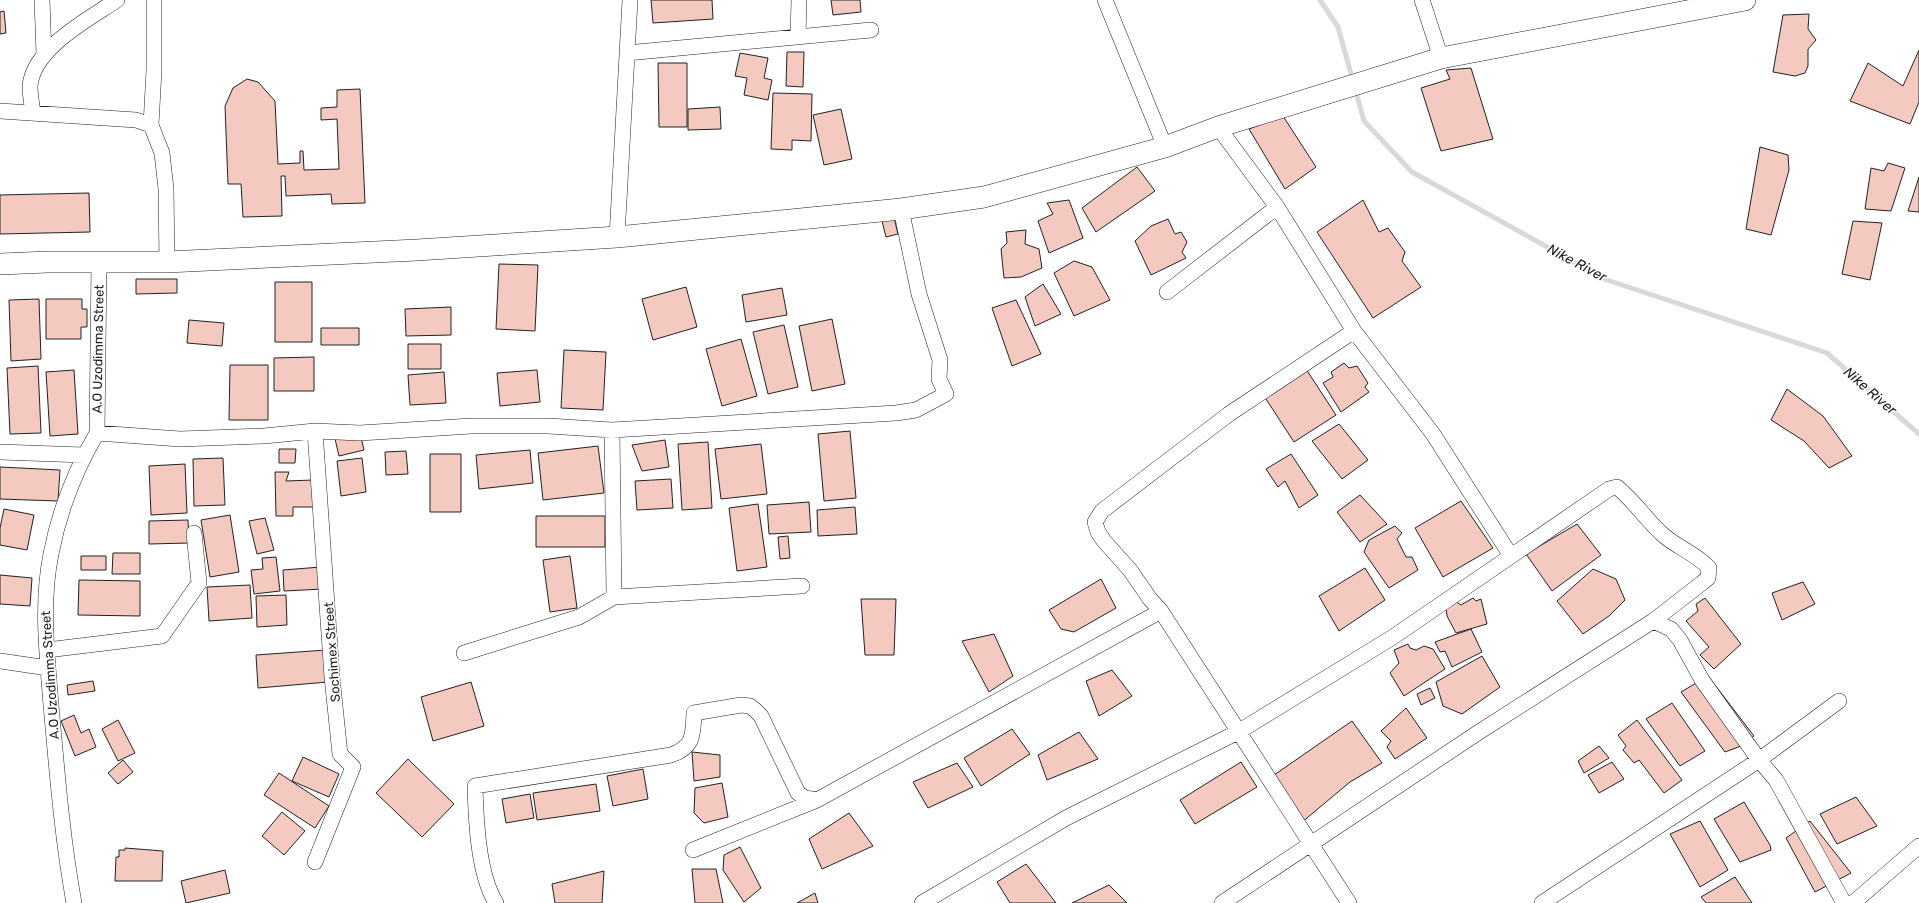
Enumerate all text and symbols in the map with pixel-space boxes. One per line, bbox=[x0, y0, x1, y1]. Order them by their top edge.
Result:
water label: Nike River bbox=[1544, 240, 1610, 286]
street label: A.O Uzodimma Street bbox=[89, 284, 107, 414]
water label: Nike River bbox=[1840, 363, 1900, 419]
street label: Sochimex Street bbox=[321, 601, 343, 703]
street label: A.O Uzodimma Street bbox=[38, 610, 62, 740]

